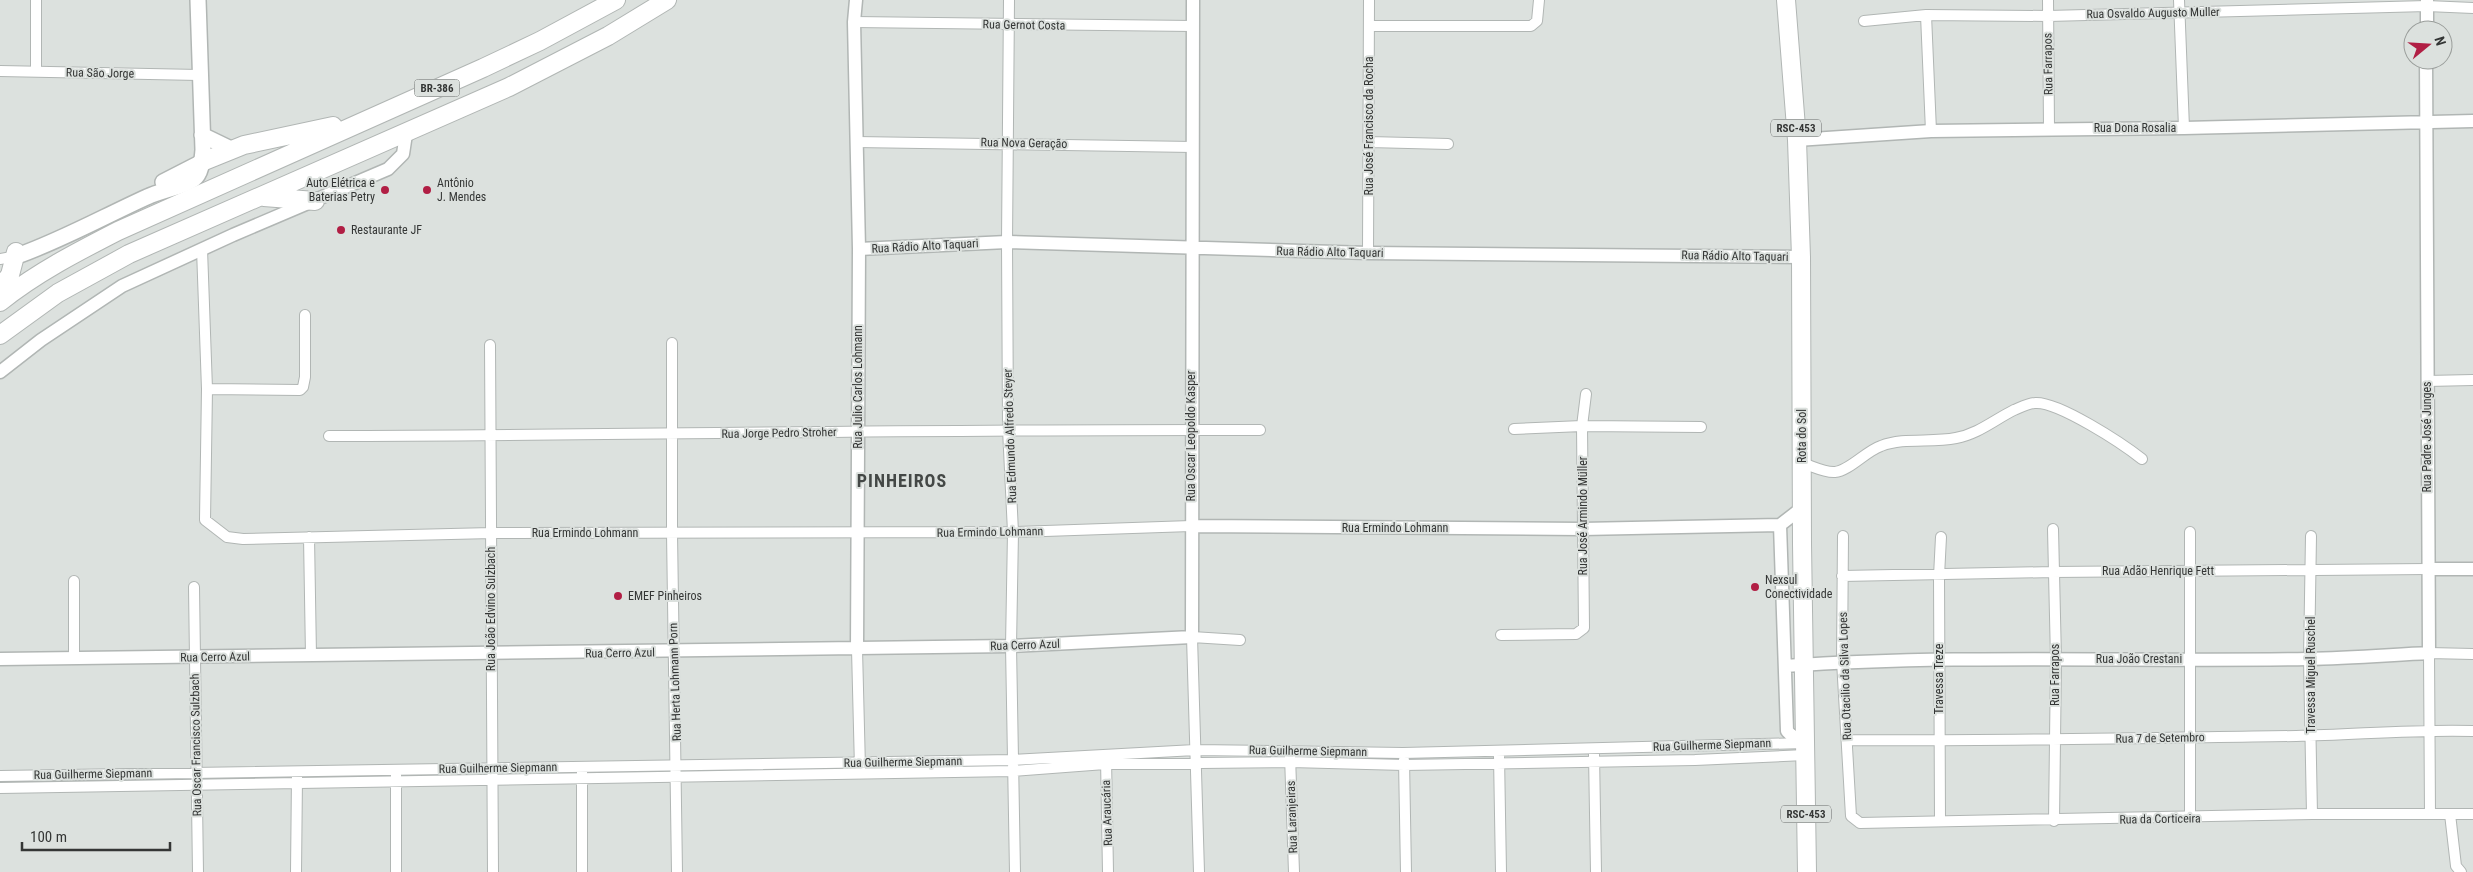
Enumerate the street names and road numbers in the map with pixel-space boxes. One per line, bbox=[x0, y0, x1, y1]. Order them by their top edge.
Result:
street label: Rua Osvaldo Augusto Muller bbox=[2086, 5, 2220, 21]
street label: Rua Gernot Costa bbox=[982, 17, 1066, 33]
street label: Rua Farrapos bbox=[2040, 33, 2056, 95]
street label: Rua José Francisco da Rocha bbox=[1362, 56, 1376, 195]
street label: Rua São Jorge bbox=[66, 65, 135, 81]
road number: BR-386 bbox=[414, 80, 460, 96]
road number: RSC-453 bbox=[1771, 120, 1821, 136]
street label: Rua Dona Rosalia bbox=[2094, 121, 2177, 135]
street label: Rua Nova Geração bbox=[980, 135, 1068, 151]
street label: Rua Rádio Alto Taquari bbox=[871, 236, 979, 256]
street label: Rua Rádio Alto Taquari bbox=[1276, 244, 1384, 260]
street label: Rua Rádio Alto Taquari bbox=[1681, 248, 1789, 264]
street label: Rua Julio Carlos Lohmann bbox=[851, 325, 865, 449]
street label: Rua Edmundo Alfredo Steyer bbox=[1001, 368, 1019, 504]
street label: Rua Oscar Leopoldo Kasper bbox=[1184, 370, 1198, 501]
street label: Rua Padre José Junges bbox=[2420, 382, 2434, 493]
street label: Rota do Sol bbox=[1795, 409, 1809, 463]
street label: Rua Jorge Pedro Stroher bbox=[721, 425, 837, 441]
street label: Rua José Armindo Müller bbox=[1576, 456, 1590, 575]
street label: Rua Ermindo Lohmann bbox=[1342, 521, 1448, 535]
street label: Rua Ermindo Lohmann bbox=[937, 524, 1044, 540]
street label: Rua Ermindo Lohmann bbox=[532, 526, 638, 540]
street label: Rua João Edvino Sulzbach bbox=[484, 547, 498, 671]
street label: Rua Adão Henrique Fett bbox=[2102, 564, 2214, 578]
street label: Rua Otacilio da Silva Lopes bbox=[1836, 612, 1854, 740]
street label: Travessa Miguel Ruschel bbox=[2304, 616, 2318, 734]
street label: Rua Herta Lohmann Porn bbox=[666, 622, 684, 741]
street label: Rua Cerro Azul bbox=[990, 637, 1060, 653]
street label: Travessa Treze bbox=[1932, 643, 1946, 714]
street label: Rua Farrapos bbox=[2048, 644, 2062, 706]
street label: Rua Cerro Azul bbox=[585, 645, 655, 661]
street label: Rua Cerro Azul bbox=[180, 649, 250, 665]
street label: Rua João Crestani bbox=[2096, 652, 2182, 666]
street label: Rua Oscar Francisco Sulzbach bbox=[188, 673, 204, 817]
street label: Rua 7 de Setembro bbox=[2115, 730, 2205, 746]
street label: Rua Guilherme Siepmann bbox=[1653, 736, 1772, 754]
street label: Rua Guilherme Siepmann bbox=[1249, 743, 1368, 759]
street label: Rua Guilherme Siepmann bbox=[844, 754, 963, 770]
street label: Rua Guilherme Siepmann bbox=[439, 760, 558, 776]
street label: Rua Guilherme Siepmann bbox=[34, 766, 153, 782]
street label: Rua Araucária bbox=[1099, 780, 1115, 846]
street label: Rua Laranjeiras bbox=[1284, 780, 1300, 854]
road number: RSC-453 bbox=[1781, 806, 1831, 822]
street label: Rua da Corticeira bbox=[2119, 811, 2201, 827]

